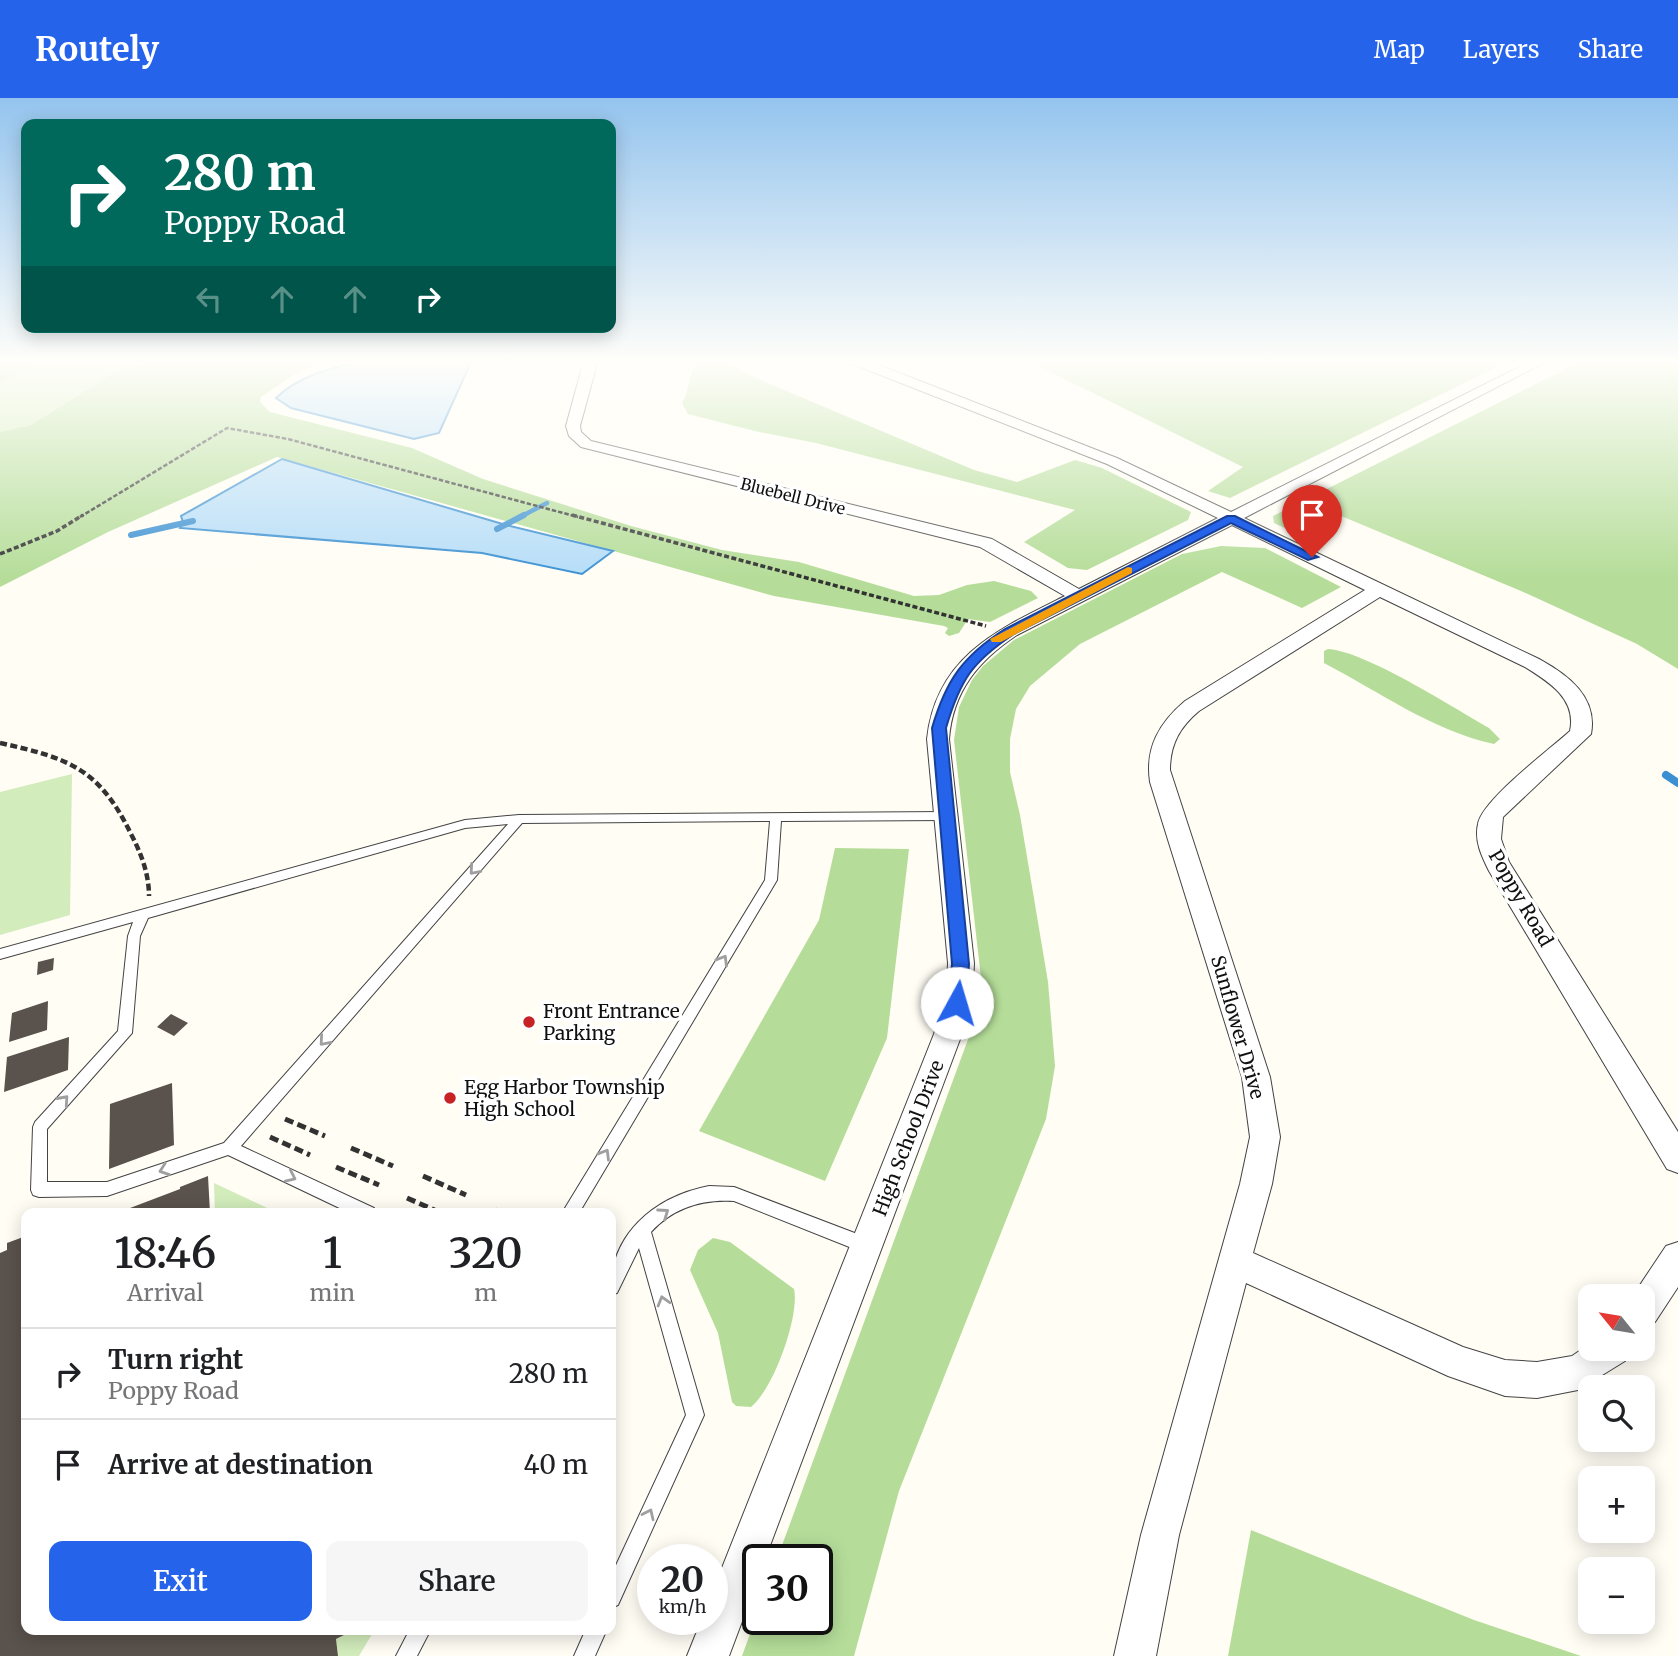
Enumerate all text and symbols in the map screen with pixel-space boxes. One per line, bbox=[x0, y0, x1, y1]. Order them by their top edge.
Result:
text: Routely bbox=[35, 29, 159, 70]
text: Map bbox=[1374, 34, 1425, 65]
text: Layers bbox=[1463, 34, 1539, 65]
text: Share bbox=[1577, 34, 1643, 65]
text: 280 m bbox=[164, 142, 316, 203]
icon: right bbox=[49, 147, 140, 238]
text: Poppy Road bbox=[164, 203, 346, 243]
icon: left bbox=[190, 280, 228, 318]
icon: ahead bbox=[263, 280, 301, 318]
icon: ahead bbox=[336, 280, 374, 318]
icon: right bbox=[409, 280, 447, 318]
street label: Bluebell Drive bbox=[739, 473, 847, 519]
pin bbox=[1282, 485, 1342, 557]
icon: arrive bbox=[1293, 496, 1331, 534]
street label: Poppy Road bbox=[1484, 845, 1558, 951]
one-way arrow bbox=[470, 862, 482, 875]
street label: Sunflower Drive bbox=[1206, 952, 1270, 1102]
one-way arrow bbox=[715, 954, 728, 967]
position arrow bbox=[920, 966, 994, 1040]
place label: Front Entrance Parking bbox=[543, 999, 680, 1045]
marker: Front Entrance Parking bbox=[521, 1014, 537, 1030]
one-way arrow bbox=[319, 1033, 332, 1046]
street label: High School Drive bbox=[867, 1057, 949, 1219]
place label: Egg Harbor Township High School bbox=[464, 1075, 665, 1121]
marker: Egg Harbor Township High School bbox=[442, 1090, 458, 1106]
one-way arrow bbox=[56, 1095, 68, 1108]
one-way arrow bbox=[597, 1149, 610, 1162]
one-way arrow bbox=[159, 1162, 171, 1176]
one-way arrow bbox=[284, 1169, 296, 1183]
one-way arrow bbox=[656, 1209, 669, 1221]
text: 18:46 bbox=[114, 1227, 216, 1279]
text: 1 bbox=[323, 1227, 342, 1279]
text: 320 bbox=[448, 1227, 523, 1279]
text: Arrival bbox=[127, 1278, 204, 1307]
text: min bbox=[310, 1278, 355, 1307]
text: m bbox=[474, 1278, 497, 1307]
north arrow bbox=[1578, 1284, 1656, 1362]
map controls bbox=[1578, 1284, 1655, 1634]
one-way arrow bbox=[656, 1295, 671, 1307]
text: Turn right bbox=[108, 1343, 243, 1376]
icon: right bbox=[49, 1355, 87, 1393]
text: 280 m bbox=[509, 1357, 588, 1390]
button: search bbox=[1578, 1375, 1655, 1452]
text: Poppy Road bbox=[108, 1376, 239, 1405]
icon: arrive bbox=[49, 1446, 87, 1484]
text: Arrive at destination bbox=[108, 1448, 373, 1481]
text: 40 m bbox=[524, 1448, 588, 1481]
button: + bbox=[1578, 1466, 1655, 1543]
one-way arrow bbox=[641, 1509, 655, 1521]
button: Exit bbox=[49, 1541, 312, 1621]
button: Share bbox=[326, 1541, 588, 1621]
speed limit sign: 30 bbox=[742, 1544, 833, 1635]
button: − bbox=[1578, 1557, 1655, 1634]
text: 20 bbox=[661, 1558, 704, 1602]
text: km/h bbox=[659, 1595, 706, 1618]

